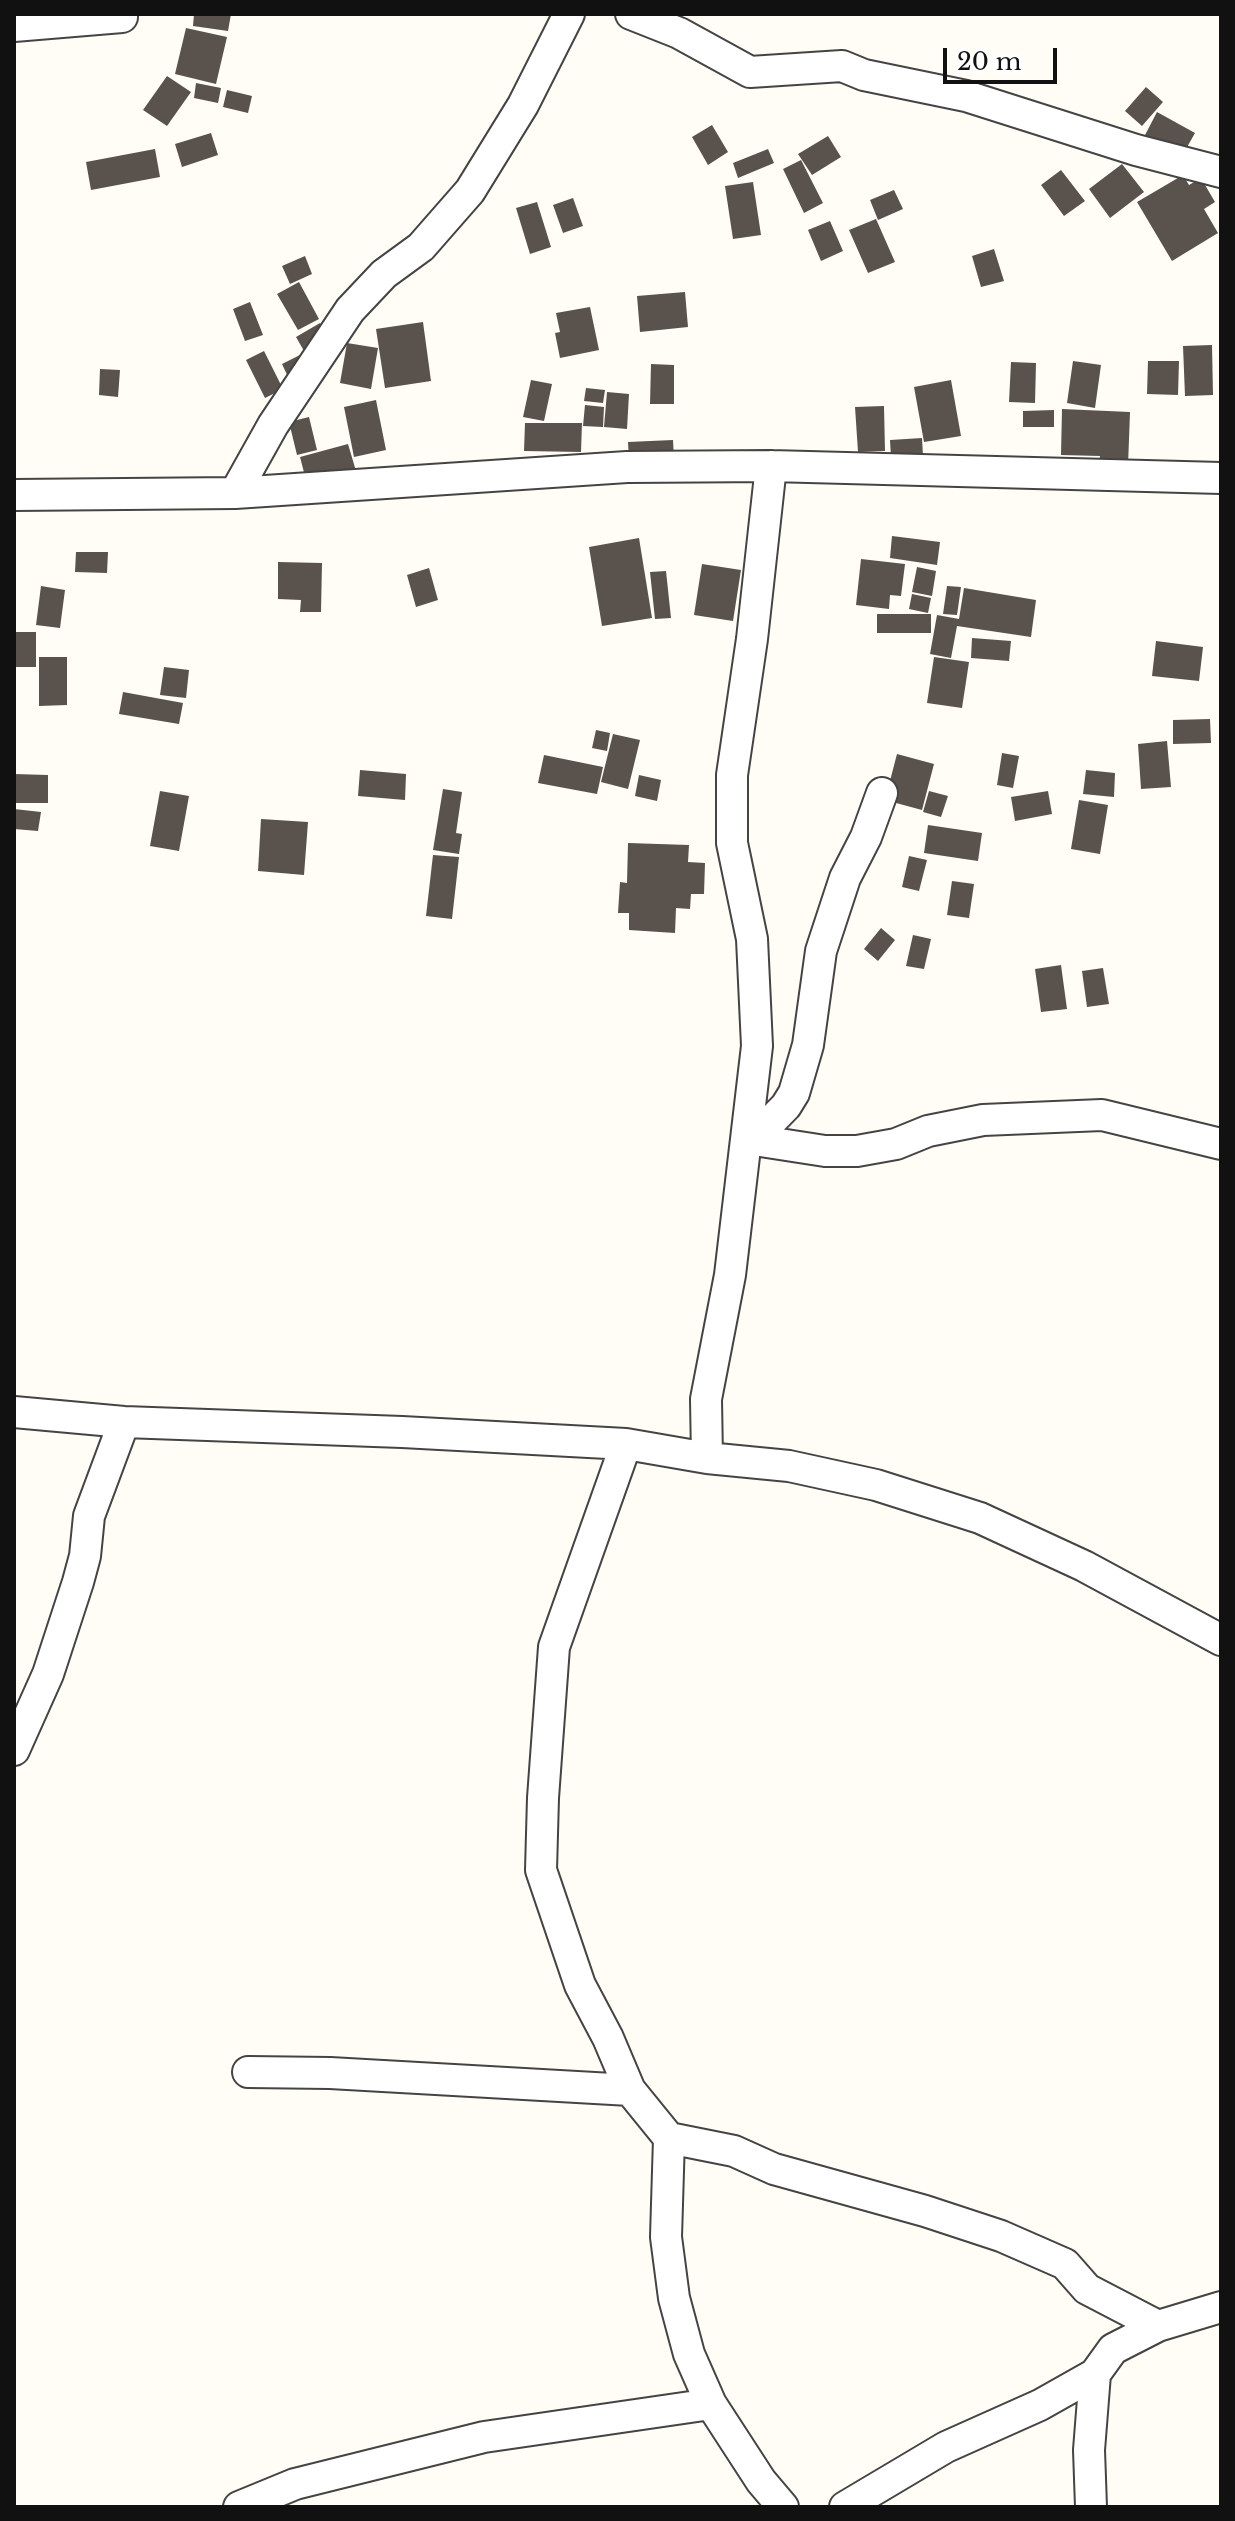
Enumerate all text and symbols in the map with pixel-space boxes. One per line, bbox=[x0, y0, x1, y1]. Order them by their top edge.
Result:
scale bar bbox=[947, 32, 1061, 82]
text: 20 m bbox=[957, 47, 1022, 76]

